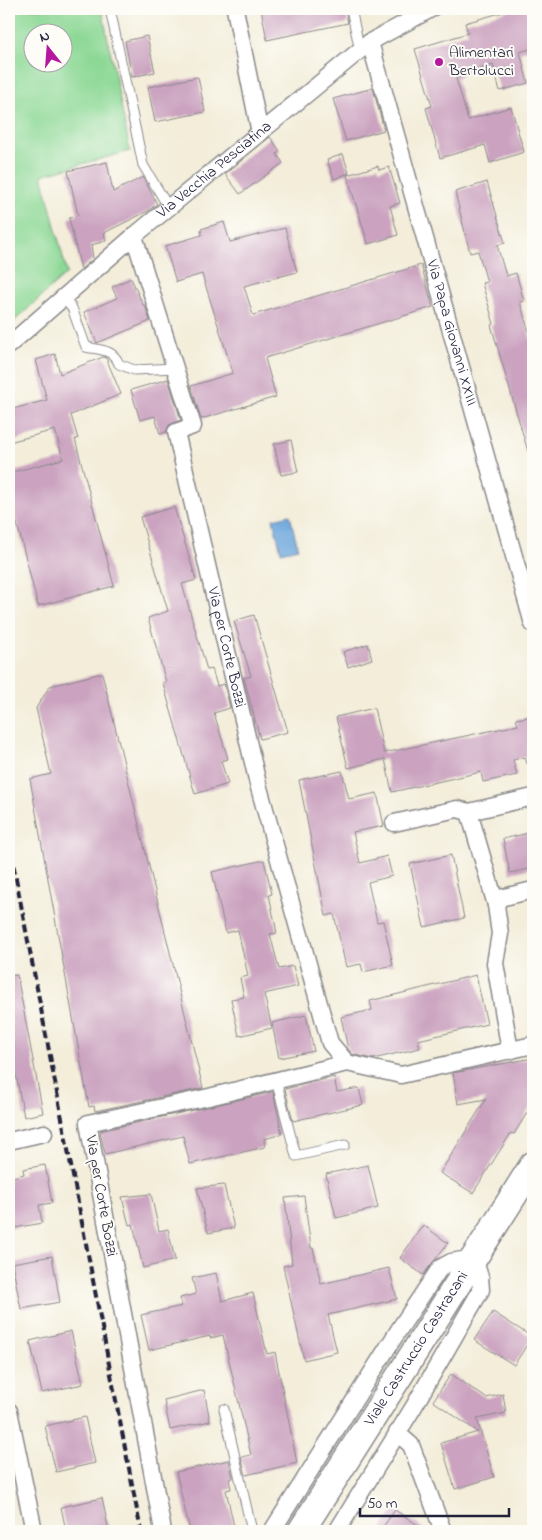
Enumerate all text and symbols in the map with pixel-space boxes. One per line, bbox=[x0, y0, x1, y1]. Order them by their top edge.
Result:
north arrow bbox=[22, 22, 72, 72]
text: N bbox=[37, 26, 52, 48]
place label: Alimentari Bertolucci bbox=[448, 41, 514, 83]
marker: Alimentari Bertolucci bbox=[433, 56, 445, 68]
street label: Via Vecchia Pesciatina bbox=[151, 115, 277, 225]
street label: Via Papa Giovanni XXIII bbox=[419, 256, 483, 409]
street label: Via per Corte Bozzi bbox=[200, 584, 252, 710]
street label: Via per Corte Bozzi bbox=[78, 1133, 123, 1259]
street label: Viale Castruccio Castracani bbox=[358, 1266, 475, 1432]
scale bar bbox=[360, 1485, 508, 1517]
text: 50 m bbox=[367, 1493, 398, 1515]

